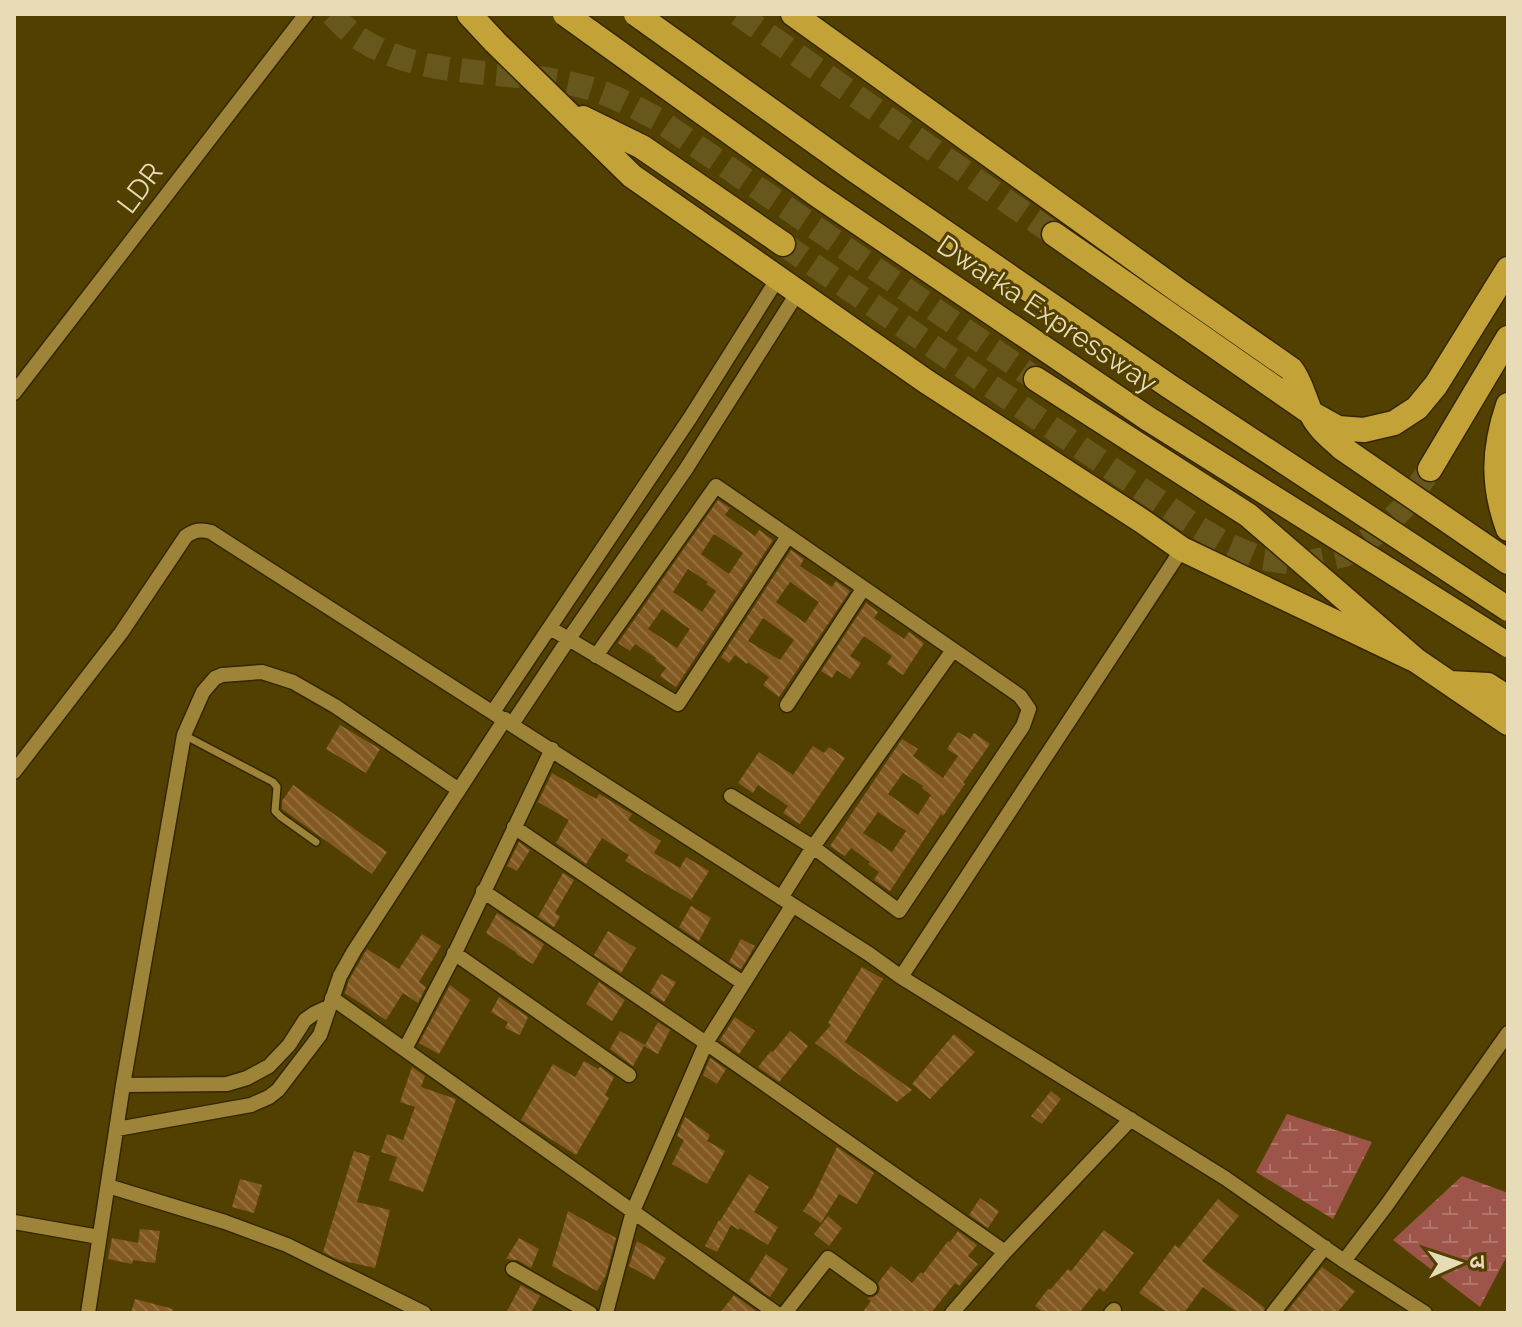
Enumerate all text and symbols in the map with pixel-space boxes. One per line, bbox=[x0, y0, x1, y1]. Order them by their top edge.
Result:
street label: LDR bbox=[110, 156, 170, 220]
street label: Dwarka Expressway bbox=[931, 228, 1163, 400]
north arrow bbox=[1418, 1223, 1498, 1303]
text: उ bbox=[1465, 1255, 1491, 1270]

